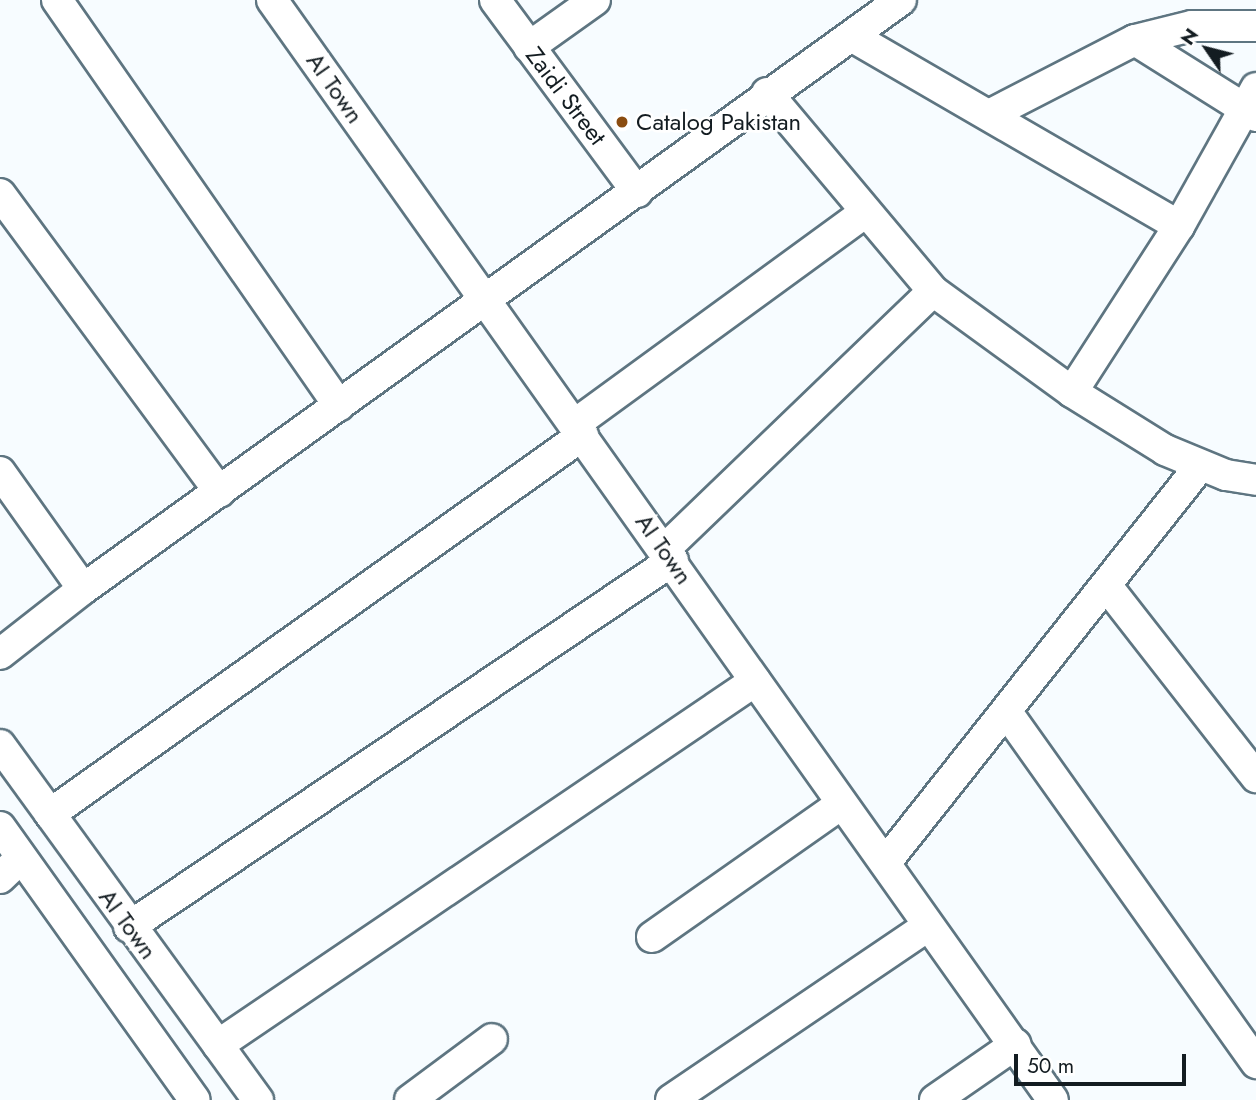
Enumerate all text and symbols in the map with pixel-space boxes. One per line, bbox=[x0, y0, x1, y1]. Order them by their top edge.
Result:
north arrow bbox=[1172, 14, 1242, 84]
text: N bbox=[1174, 23, 1205, 51]
street label: Zaidi Street bbox=[520, 41, 612, 151]
street label: AI Town bbox=[300, 47, 370, 129]
place label: Catalog Pakistan bbox=[636, 108, 801, 136]
marker: Catalog Pakistan bbox=[614, 114, 630, 130]
street label: AI Town bbox=[629, 508, 699, 590]
street label: AI Town bbox=[93, 883, 163, 965]
scale bar bbox=[1018, 1040, 1190, 1084]
text: 50 m bbox=[1027, 1051, 1074, 1081]

